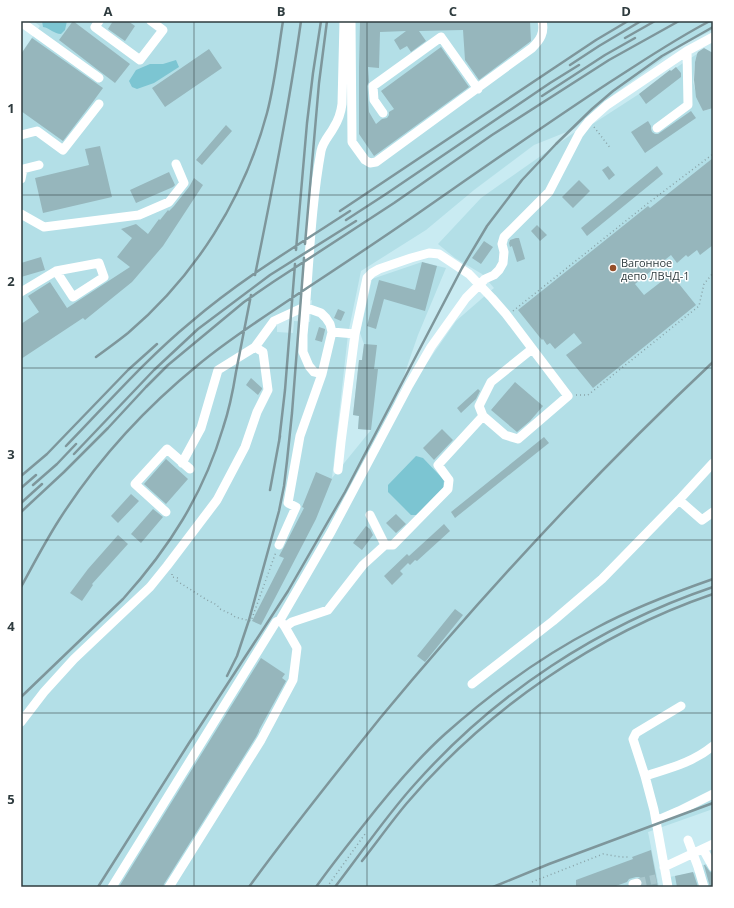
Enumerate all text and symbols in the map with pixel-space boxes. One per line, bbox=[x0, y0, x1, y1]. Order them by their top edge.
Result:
text: A bbox=[104, 2, 113, 20]
text: B bbox=[277, 2, 286, 20]
text: C bbox=[449, 2, 457, 20]
text: D bbox=[621, 2, 631, 20]
text: 1 bbox=[7, 99, 15, 117]
place label: Вагонное депо ЛВЧД-1 bbox=[621, 255, 690, 283]
marker: Вагонное депо ЛВЧД-1 bbox=[608, 263, 618, 273]
text: 2 bbox=[7, 272, 15, 290]
text: 3 bbox=[7, 445, 15, 463]
text: 4 bbox=[7, 617, 15, 635]
text: 5 bbox=[7, 790, 15, 808]

